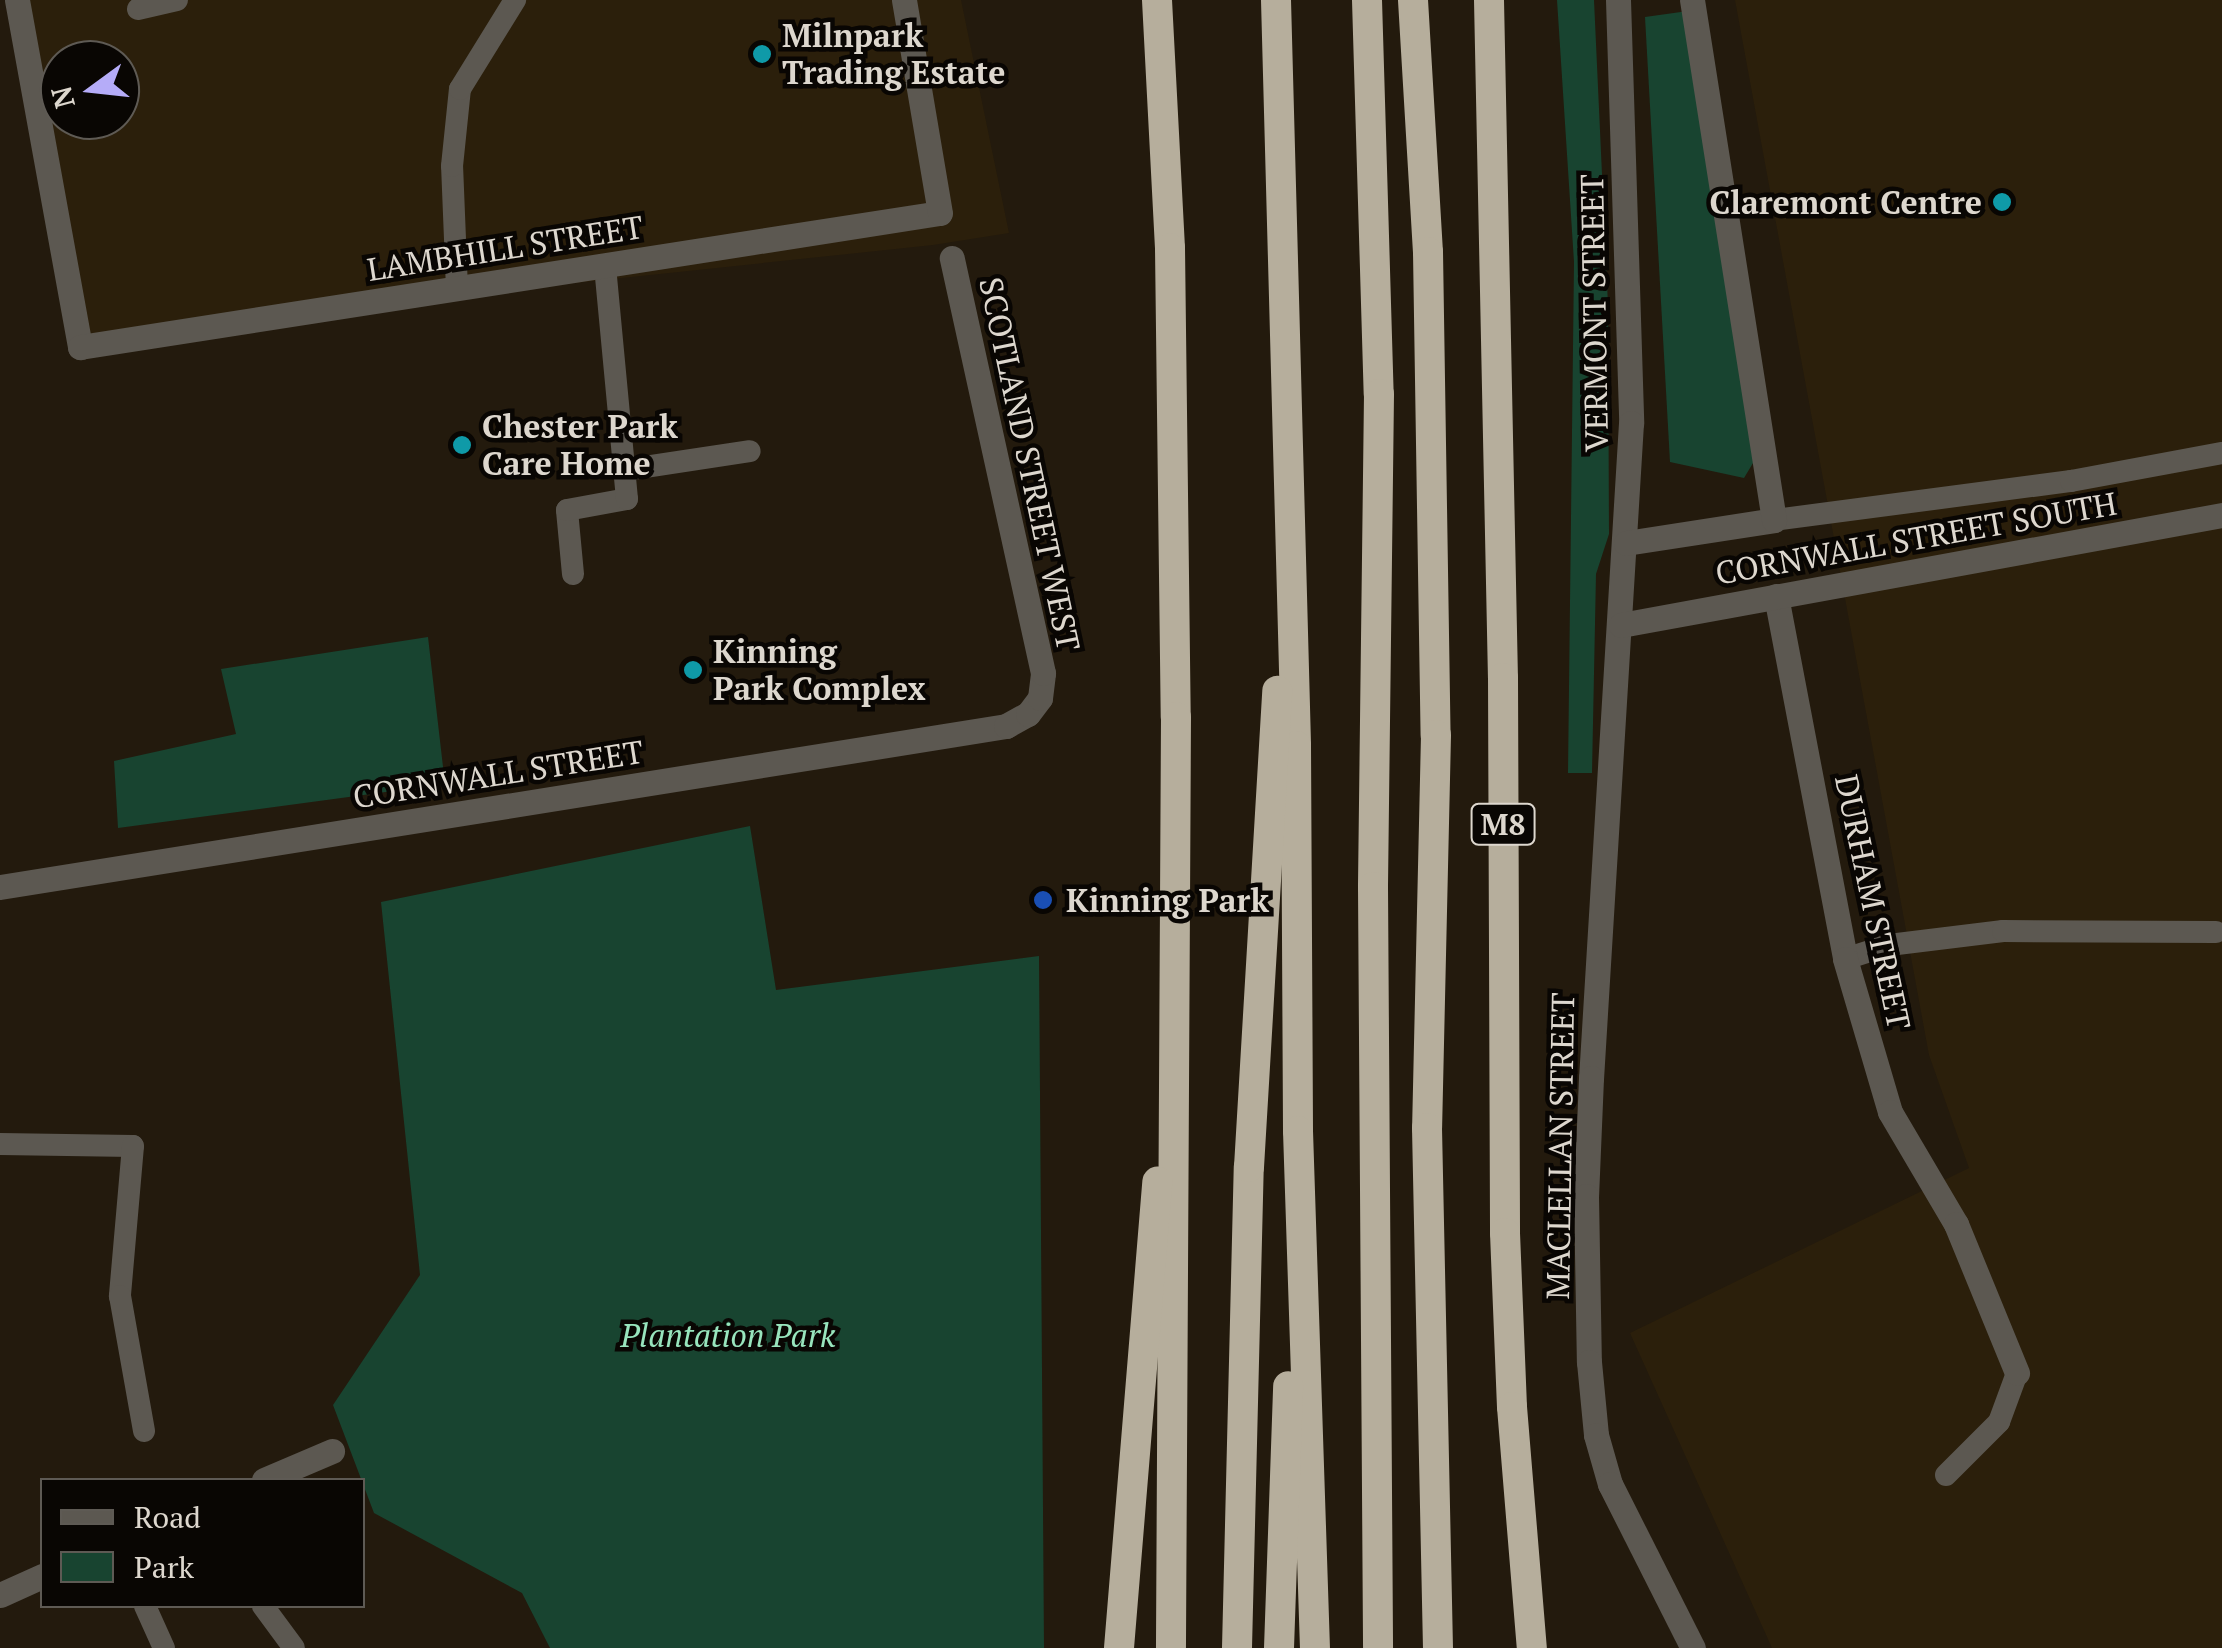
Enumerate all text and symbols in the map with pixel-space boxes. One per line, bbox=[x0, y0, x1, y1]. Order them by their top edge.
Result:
place label: Milnpark Trading Estate bbox=[782, 17, 1005, 92]
north arrow bbox=[40, 40, 140, 140]
marker: Milnpark Trading Estate bbox=[751, 43, 773, 65]
text: N bbox=[42, 82, 83, 112]
street label: VERMONT STREET bbox=[1572, 174, 1616, 452]
place label: Claremont Centre bbox=[1709, 183, 1982, 221]
marker: Claremont Centre bbox=[1991, 191, 2013, 213]
street label: LAMBHILL STREET bbox=[364, 207, 646, 289]
street label: SCOTLAND STREET WEST bbox=[972, 274, 1088, 654]
place label: Chester Park Care Home bbox=[482, 408, 678, 483]
marker: Chester Park Care Home bbox=[451, 434, 473, 456]
street label: CORNWALL STREET SOUTH bbox=[1712, 484, 2120, 592]
place label: Kinning Park Complex bbox=[713, 633, 926, 708]
marker: Kinning Park Complex bbox=[682, 659, 704, 681]
street label: CORNWALL STREET bbox=[350, 732, 646, 816]
street label: DURHAM STREET bbox=[1827, 771, 1919, 1033]
road number: M8 bbox=[1470, 799, 1536, 849]
place label: Kinning Park bbox=[1066, 881, 1269, 919]
marker: Kinning Park bbox=[1030, 887, 1056, 913]
street label: MACLELLAN STREET bbox=[1538, 992, 1582, 1300]
park label: Plantation Park bbox=[621, 1316, 835, 1354]
legend bbox=[40, 1478, 365, 1608]
text: Road bbox=[134, 1497, 201, 1537]
text: Park bbox=[134, 1547, 194, 1587]

